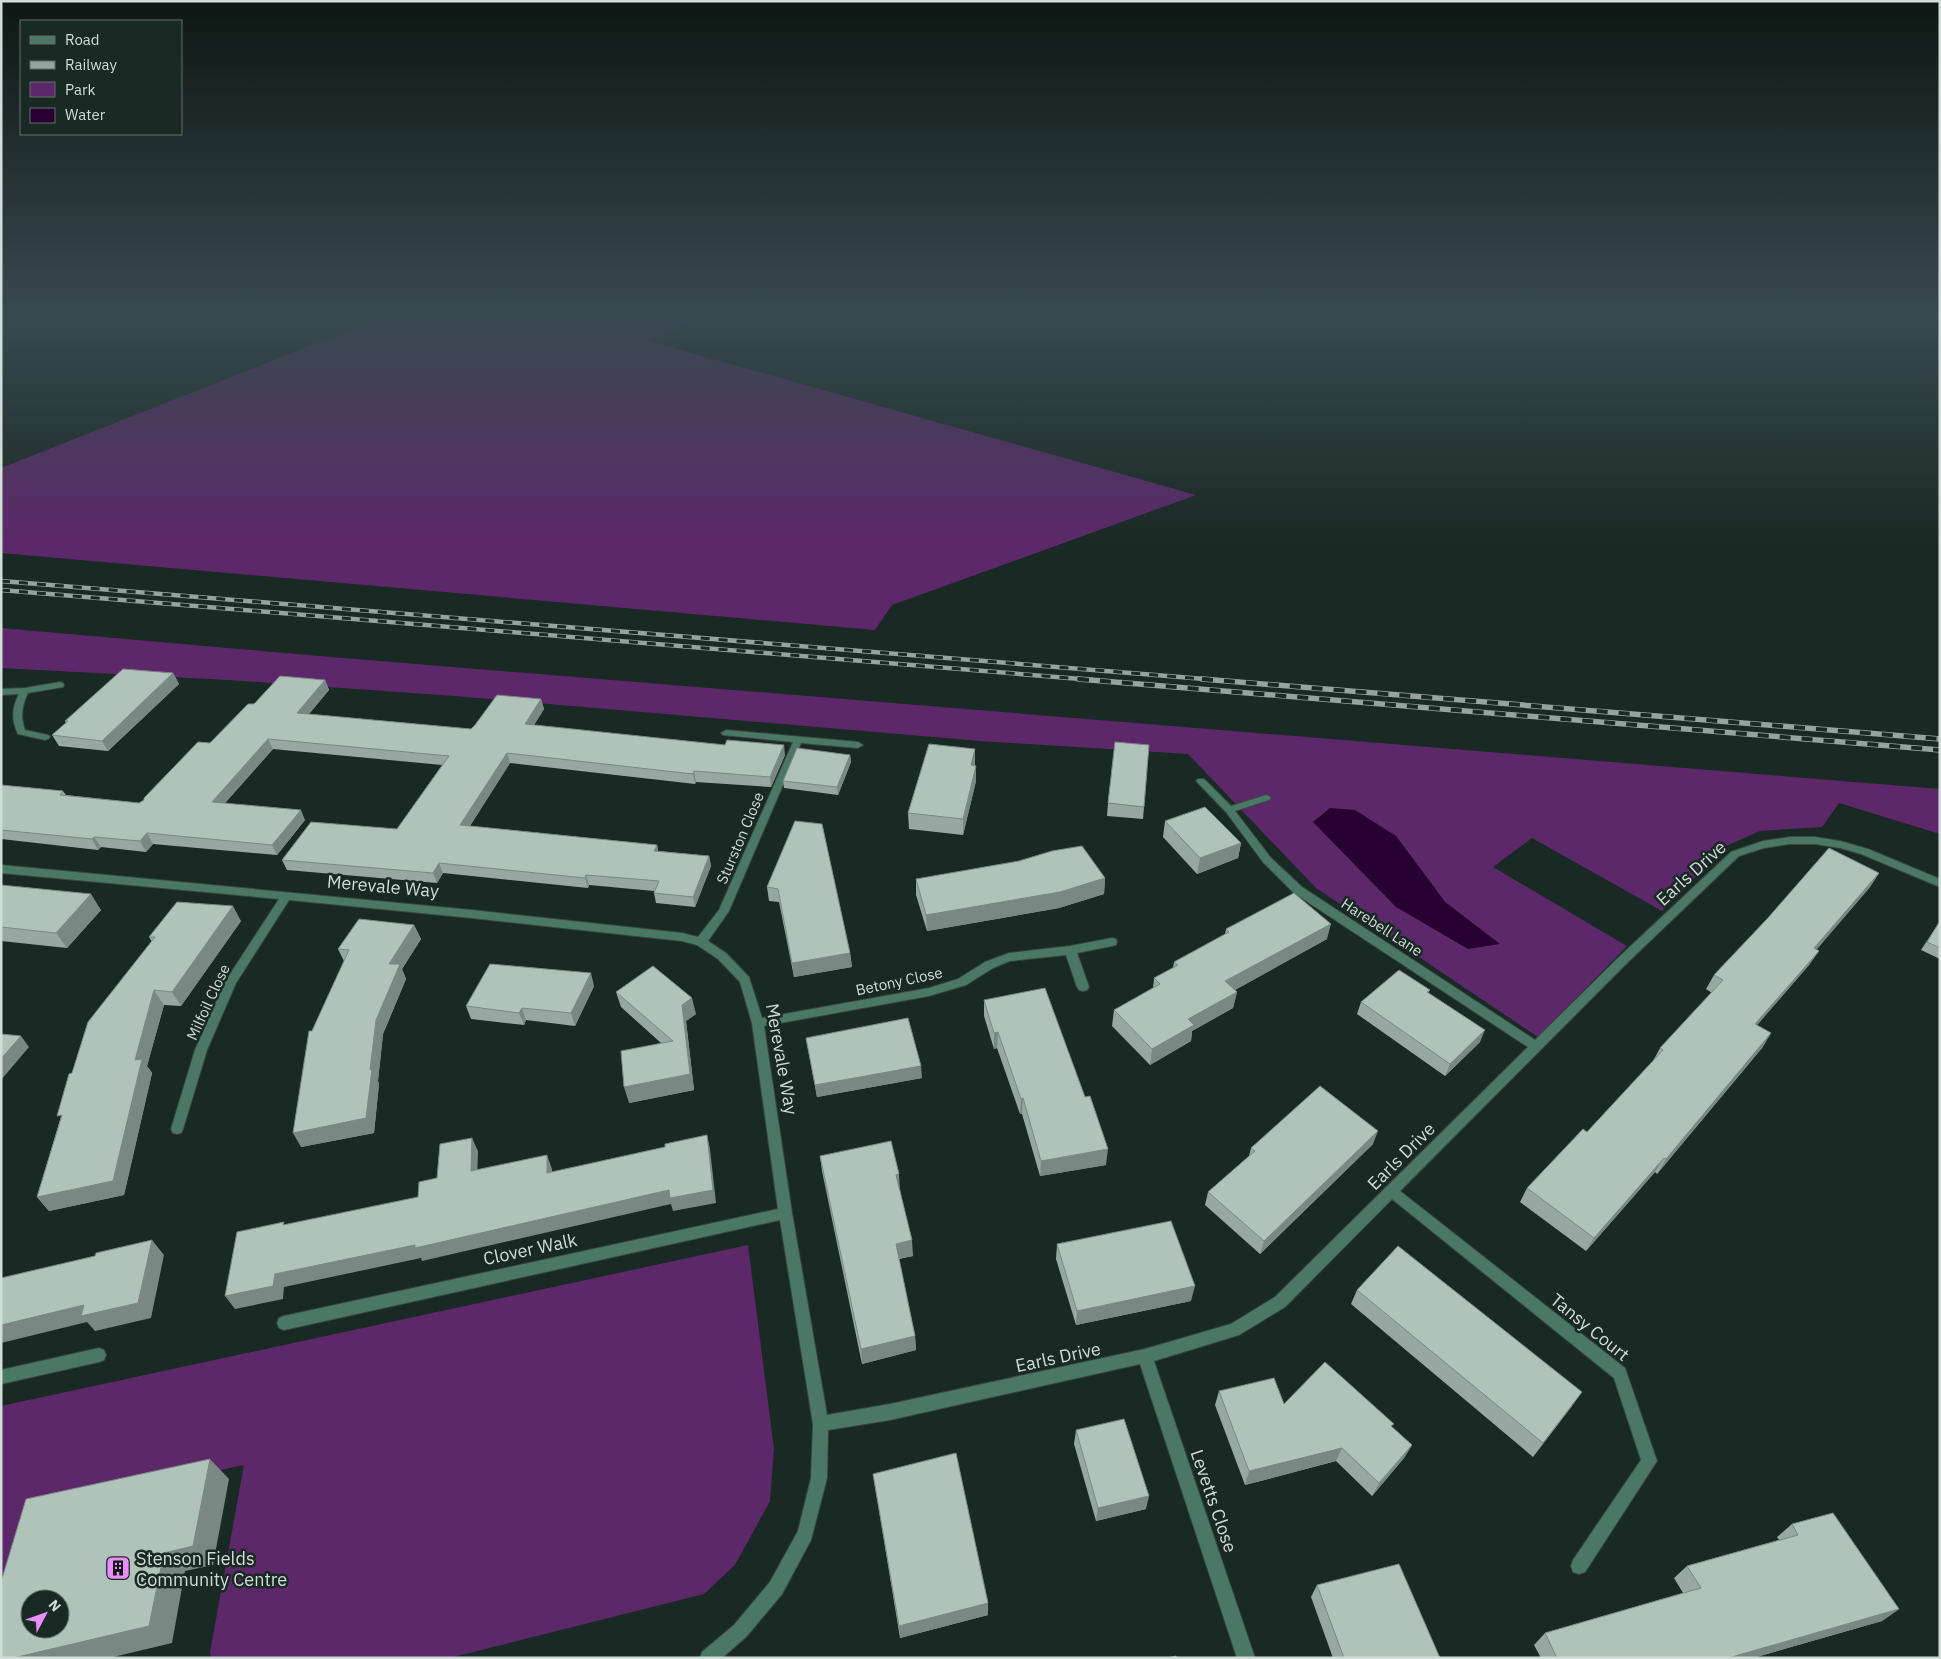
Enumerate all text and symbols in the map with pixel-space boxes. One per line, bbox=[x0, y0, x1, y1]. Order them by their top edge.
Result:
legend bbox=[20, 20, 182, 135]
text: Road bbox=[65, 30, 100, 49]
text: Railway bbox=[65, 55, 118, 74]
text: Park bbox=[65, 80, 95, 99]
text: Water bbox=[65, 105, 106, 124]
street label: Sturston Close bbox=[712, 789, 768, 887]
street label: Earls Drive bbox=[1651, 835, 1731, 910]
street label: Merevale Way bbox=[326, 870, 440, 902]
street label: Harebell Lane bbox=[1338, 894, 1426, 960]
street label: Milfoil Close bbox=[182, 961, 234, 1043]
street label: Betony Close bbox=[854, 963, 944, 999]
street label: Merevale Way bbox=[761, 1002, 803, 1116]
street label: Earls Drive bbox=[1362, 1117, 1440, 1195]
street label: Clover Walk bbox=[481, 1228, 580, 1270]
street label: Tansy Court bbox=[1546, 1288, 1634, 1366]
street label: Earls Drive bbox=[1013, 1337, 1103, 1377]
street label: Levetts Close bbox=[1186, 1446, 1242, 1556]
place label: Stenson Fields Community Centre bbox=[136, 1547, 287, 1591]
building icon: Stenson Fields Community Centre bbox=[105, 1555, 131, 1581]
north arrow bbox=[20, 1589, 70, 1639]
text: N bbox=[45, 1596, 65, 1615]

